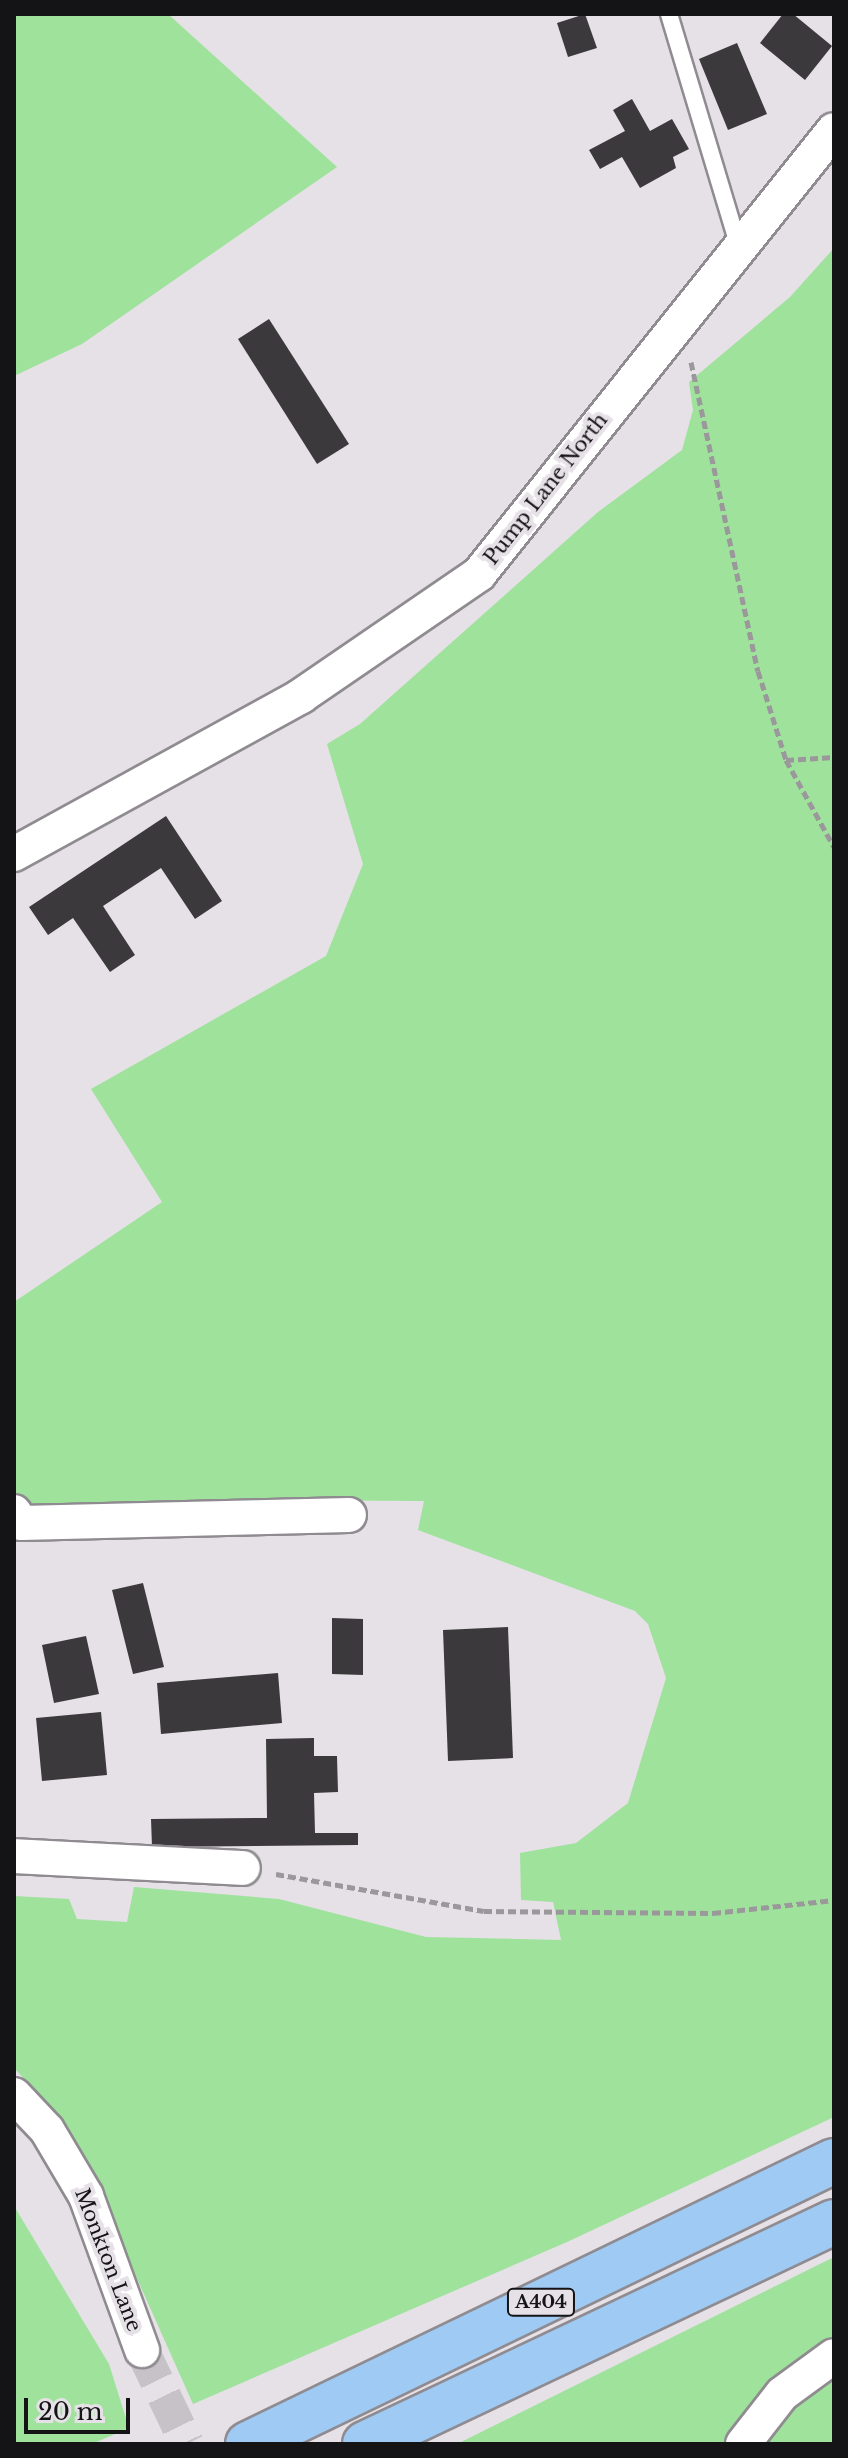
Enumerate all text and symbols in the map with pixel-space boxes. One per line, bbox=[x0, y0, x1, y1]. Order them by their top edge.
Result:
street label: Pump Lane North bbox=[479, 408, 613, 570]
street label: Monkton Lane bbox=[70, 2185, 146, 2335]
road number: A404 bbox=[505, 2288, 577, 2316]
scale bar bbox=[28, 2382, 134, 2432]
text: 20 m bbox=[38, 2397, 103, 2426]

